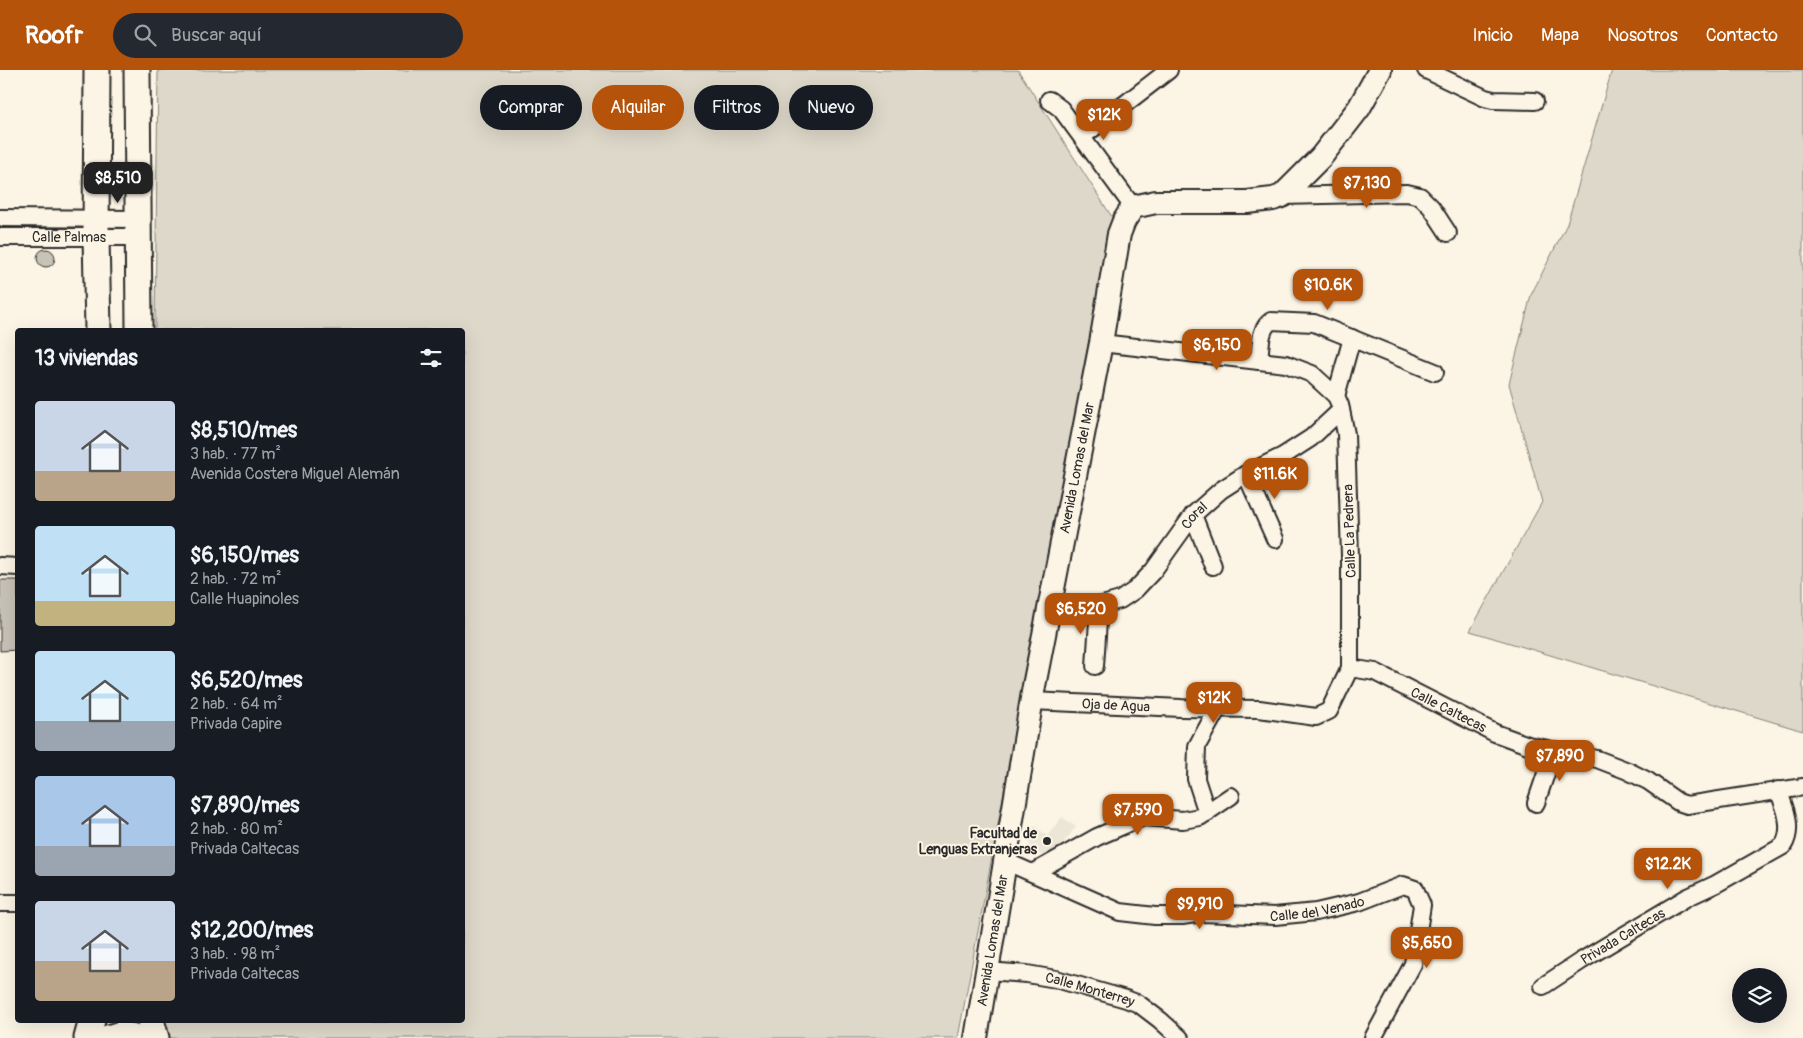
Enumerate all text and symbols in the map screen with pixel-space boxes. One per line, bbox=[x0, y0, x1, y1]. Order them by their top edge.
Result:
search box bbox=[113, 13, 463, 58]
text: Roofr bbox=[25, 21, 83, 50]
icon: search bbox=[131, 21, 159, 49]
text: Buscar aquí bbox=[171, 23, 262, 47]
text: Inicio bbox=[1472, 24, 1513, 47]
text: Mapa bbox=[1541, 24, 1579, 47]
text: Nosotros bbox=[1607, 24, 1678, 47]
text: Contacto bbox=[1706, 24, 1778, 47]
chip: Comprar bbox=[480, 85, 582, 130]
chip: Alquilar bbox=[592, 85, 684, 130]
chip: Filtros bbox=[694, 85, 779, 130]
chip: Nuevo bbox=[789, 85, 873, 130]
pin: $12K bbox=[1074, 98, 1134, 141]
text: $12K bbox=[1087, 105, 1121, 125]
pin: $8,510 bbox=[77, 162, 159, 204]
pin: $7,130 bbox=[1326, 166, 1408, 209]
text: $8,510 bbox=[95, 168, 141, 188]
text: $7,130 bbox=[1343, 173, 1391, 193]
street label: Calle Palmas bbox=[32, 229, 107, 246]
pin: $10.6K bbox=[1287, 268, 1369, 311]
text: $10.6K bbox=[1304, 275, 1352, 295]
pin: $6,150 bbox=[1176, 328, 1258, 371]
text: $6,150 bbox=[1193, 335, 1241, 355]
icon: filters bbox=[417, 344, 445, 372]
text: 13 viviendas bbox=[35, 345, 138, 372]
street label: Avenida Lomas del Mar bbox=[1056, 401, 1098, 535]
text: $8,510/mes bbox=[190, 417, 297, 444]
icon: home bbox=[75, 421, 135, 481]
text: 3 hab. · 77 m² bbox=[190, 444, 281, 464]
pin: $11.6K bbox=[1234, 458, 1316, 500]
text: Avenida Costera Miguel Alemán bbox=[190, 464, 400, 484]
text: $11.6K bbox=[1253, 464, 1297, 484]
street label: Calle La Pedrera bbox=[1339, 484, 1360, 578]
street label: Coral bbox=[1178, 498, 1211, 532]
text: $6,150/mes bbox=[190, 542, 299, 569]
icon: home bbox=[75, 546, 135, 606]
text: 2 hab. · 72 m² bbox=[190, 569, 281, 589]
text: Calle Huapinoles bbox=[190, 589, 299, 609]
pin: $6,520 bbox=[1040, 592, 1122, 635]
text: $6,520 bbox=[1056, 599, 1106, 619]
text: $6,520/mes bbox=[190, 667, 302, 694]
icon: home bbox=[75, 671, 135, 731]
pin: $12K bbox=[1184, 682, 1244, 724]
street label: Calle Caltecas bbox=[1408, 684, 1490, 737]
text: $12K bbox=[1197, 688, 1231, 708]
text: 2 hab. · 64 m² bbox=[190, 694, 283, 714]
street label: Oja de Agua bbox=[1081, 695, 1150, 716]
text: Privada Capire bbox=[190, 714, 282, 734]
pin: $7,890 bbox=[1519, 740, 1601, 782]
text: $7,890 bbox=[1536, 746, 1584, 766]
text: $7,890/mes bbox=[190, 792, 300, 819]
pin: $7,590 bbox=[1097, 794, 1179, 836]
icon: home bbox=[75, 796, 135, 856]
text: $7,590 bbox=[1113, 800, 1163, 820]
text: 2 hab. · 80 m² bbox=[190, 819, 283, 839]
place label: Facultad de Lenguas Extranjeras bbox=[919, 825, 1038, 858]
marker: Facultad de Lenguas Extranjeras bbox=[1041, 835, 1053, 847]
text: Privada Caltecas bbox=[190, 839, 299, 859]
pin: $12.2K bbox=[1627, 848, 1709, 890]
text: $12.2K bbox=[1645, 854, 1691, 874]
street label: Avenida Lomas del Mar bbox=[973, 873, 1012, 1008]
pin: $9,910 bbox=[1159, 888, 1241, 930]
street label: Calle del Venado bbox=[1269, 892, 1368, 925]
text: $9,910 bbox=[1177, 894, 1223, 914]
street label: Privada Caltecas bbox=[1577, 904, 1669, 968]
text: $12,200/mes bbox=[190, 917, 313, 944]
icon: home bbox=[75, 921, 135, 981]
pin: $5,650 bbox=[1386, 926, 1468, 969]
text: $5,650 bbox=[1402, 933, 1452, 953]
text: 3 hab. · 98 m² bbox=[190, 944, 280, 964]
text: Privada Caltecas bbox=[190, 964, 299, 984]
map controls bbox=[1732, 968, 1787, 1023]
button: layers bbox=[1732, 968, 1787, 1023]
street label: Calle Monterrey bbox=[1044, 969, 1137, 1011]

